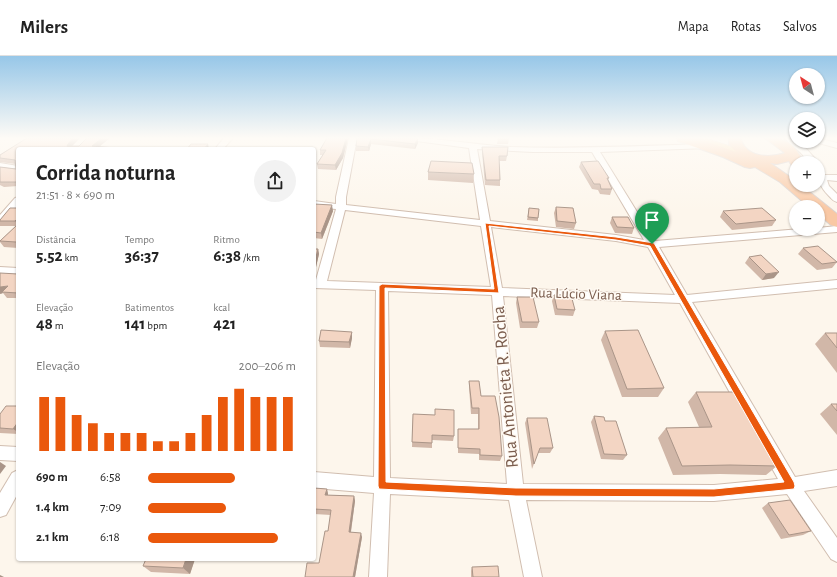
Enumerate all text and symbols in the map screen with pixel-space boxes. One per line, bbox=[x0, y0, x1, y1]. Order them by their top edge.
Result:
text: Milers bbox=[20, 18, 68, 37]
text: Mapa bbox=[678, 20, 709, 34]
text: Rotas bbox=[731, 20, 761, 34]
text: Salvos bbox=[783, 20, 817, 34]
north arrow bbox=[789, 68, 825, 104]
map controls bbox=[789, 68, 825, 236]
button: layers bbox=[789, 112, 825, 148]
button: + bbox=[789, 156, 825, 192]
button: share bbox=[254, 160, 296, 202]
text: Corrida noturna bbox=[36, 162, 175, 184]
text: 21:51 · 8 × 690 m bbox=[36, 189, 115, 202]
button: − bbox=[789, 200, 825, 236]
pin bbox=[635, 203, 669, 244]
icon: arrive bbox=[641, 209, 663, 231]
text: Distância bbox=[36, 234, 76, 245]
text: Tempo bbox=[125, 234, 154, 245]
text: Ritmo bbox=[213, 234, 240, 245]
text: 5.52 bbox=[36, 247, 63, 264]
text: 36:37 bbox=[125, 247, 159, 264]
text: 6:38 bbox=[213, 247, 241, 264]
text: km bbox=[63, 252, 78, 263]
text: /km bbox=[241, 252, 260, 263]
street label: Rua Lúcio Viana bbox=[530, 285, 622, 303]
text: Elevação bbox=[36, 302, 73, 313]
text: Batimentos bbox=[125, 302, 174, 313]
text: kcal bbox=[213, 302, 230, 313]
street label: Rua Antonieta R. Rocha bbox=[490, 305, 522, 469]
text: 48 bbox=[36, 315, 53, 332]
text: 141 bbox=[125, 315, 145, 332]
text: 421 bbox=[213, 315, 236, 332]
text: m bbox=[53, 320, 64, 331]
text: bpm bbox=[145, 320, 167, 331]
text: Elevação bbox=[36, 360, 80, 373]
text: 200–206 m bbox=[239, 360, 296, 373]
text: 690 m bbox=[36, 471, 68, 484]
text: 6:58 bbox=[100, 471, 121, 484]
text: 1.4 km bbox=[36, 501, 69, 514]
text: 7:09 bbox=[100, 501, 121, 514]
text: 2.1 km bbox=[36, 531, 69, 544]
text: 6:18 bbox=[100, 531, 120, 544]

